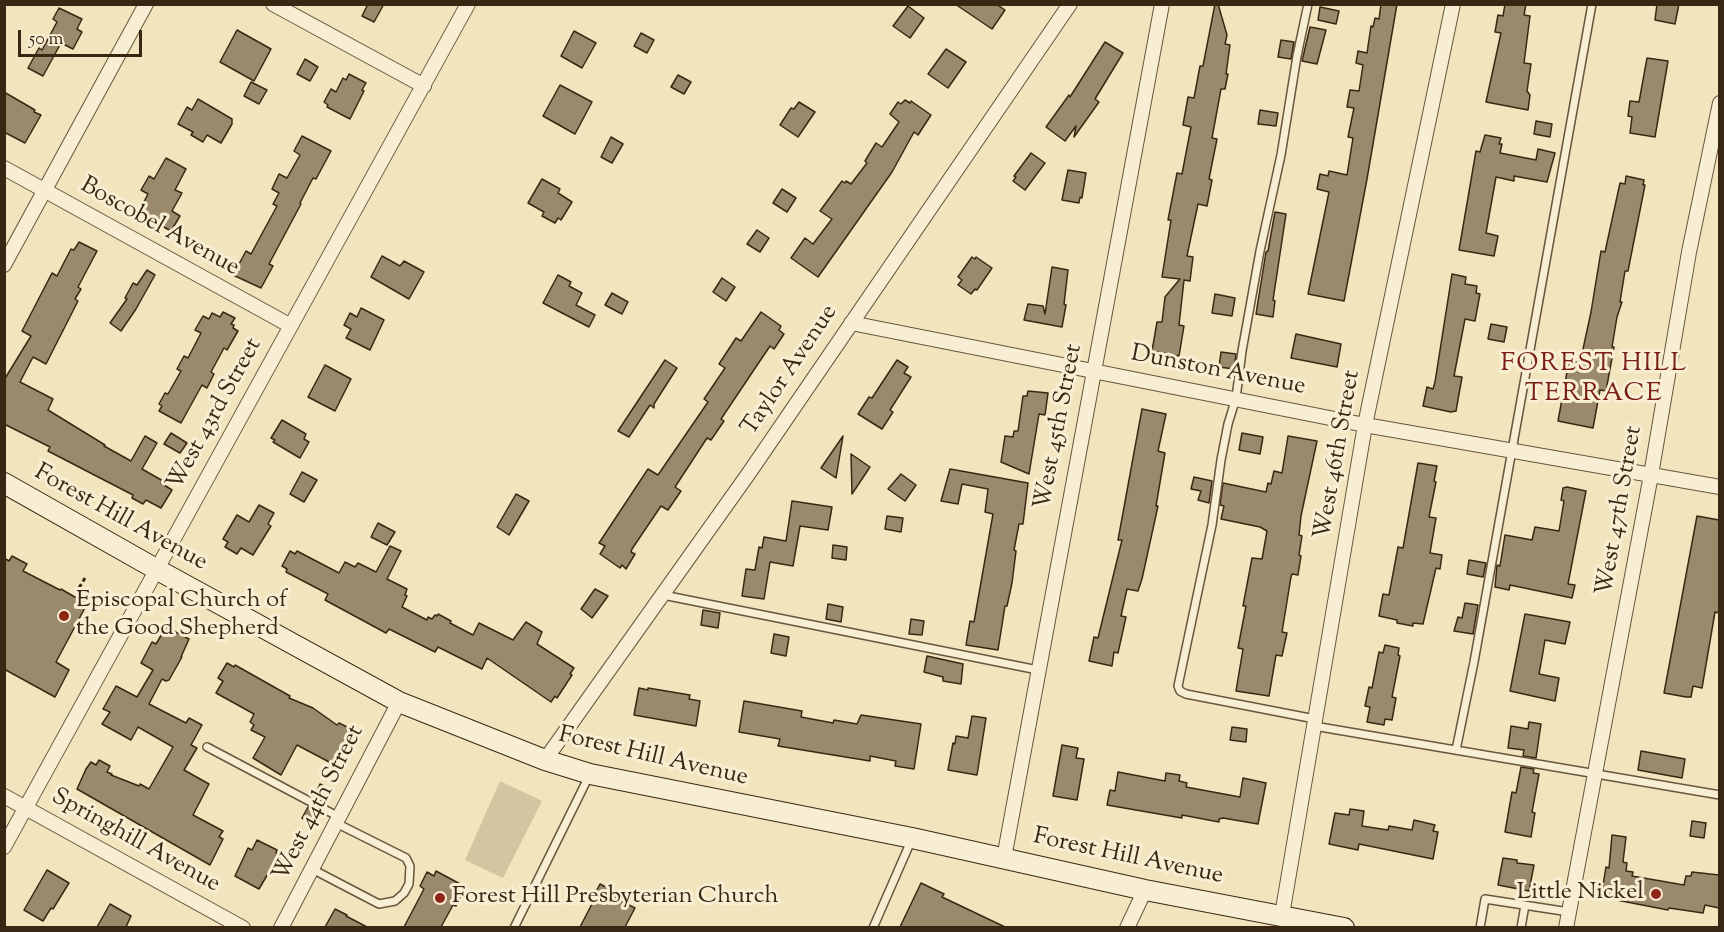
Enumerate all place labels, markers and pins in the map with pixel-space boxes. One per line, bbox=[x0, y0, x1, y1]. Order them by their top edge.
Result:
place label: Episcopal Church of the Good Shepherd bbox=[76, 588, 287, 644]
marker: Episcopal Church of the Good Shepherd bbox=[57, 609, 71, 623]
place label: Little Nickel bbox=[1517, 880, 1644, 908]
place label: Forest Hill Presbyterian Church bbox=[452, 884, 779, 912]
marker: Little Nickel bbox=[1649, 887, 1663, 901]
marker: Forest Hill Presbyterian Church bbox=[433, 891, 447, 905]

